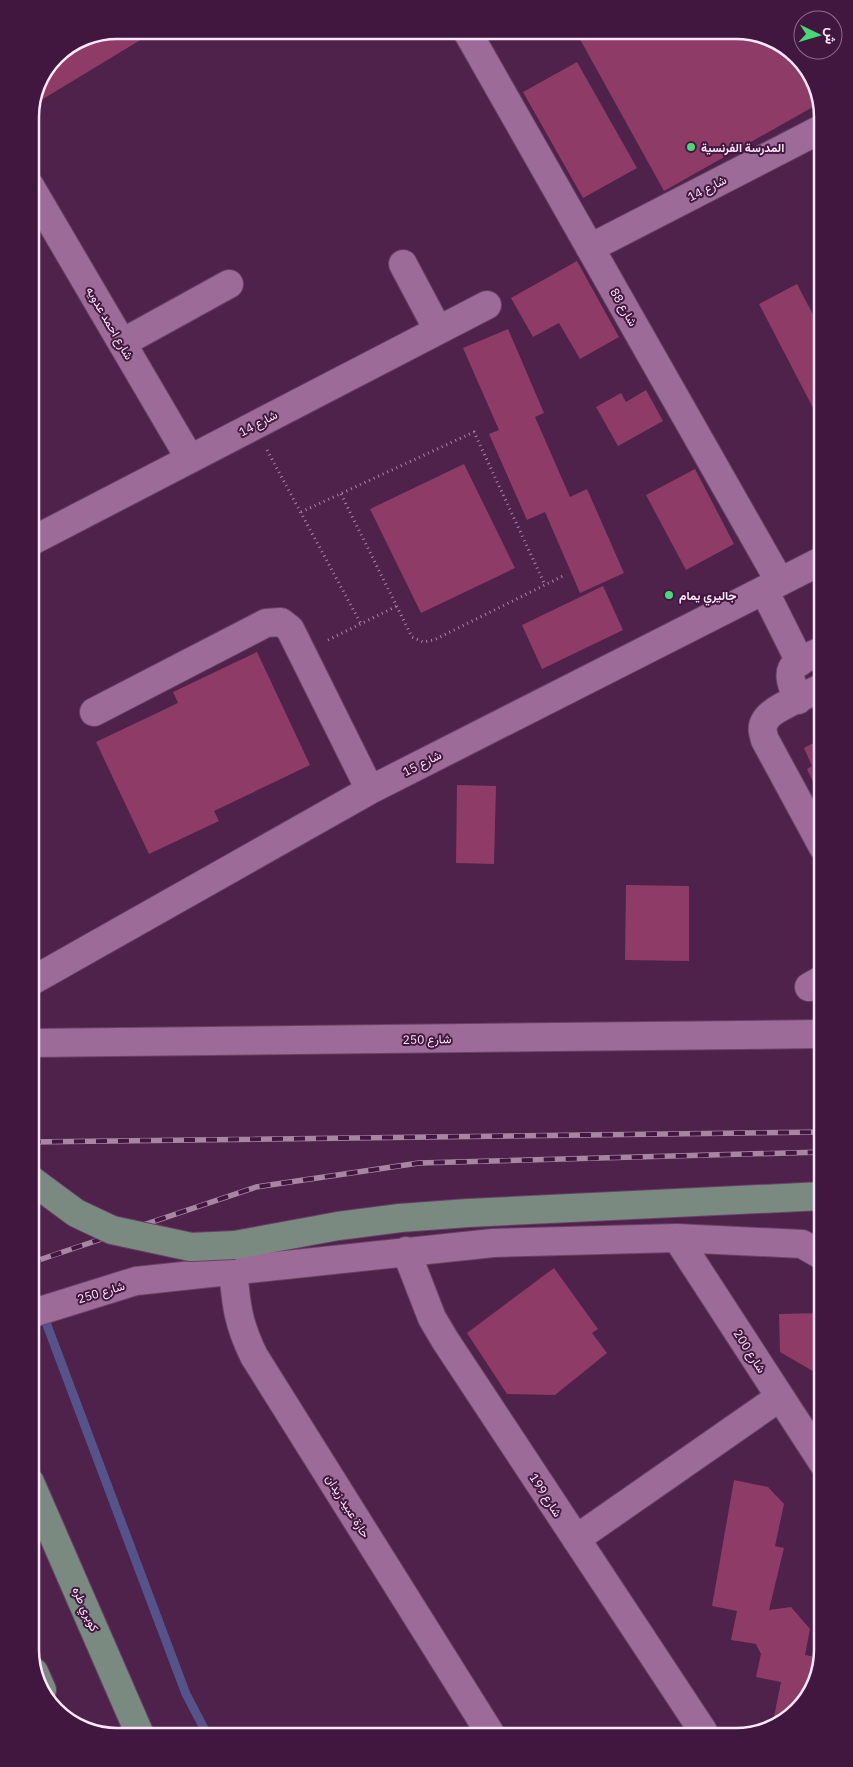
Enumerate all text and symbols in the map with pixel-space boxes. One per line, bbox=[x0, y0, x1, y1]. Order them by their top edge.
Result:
north arrow bbox=[793, 10, 843, 60]
text: ش bbox=[821, 27, 841, 45]
place label: المدرسة الفرنسية bbox=[701, 140, 784, 156]
marker: المدرسة الفرنسية bbox=[685, 141, 697, 153]
street label: شارع 14 bbox=[685, 172, 730, 206]
street label: شارع احمد عدويه bbox=[81, 284, 137, 363]
street label: شارع 88 bbox=[605, 285, 641, 330]
street label: شارع 14 bbox=[236, 407, 281, 441]
place label: جاليري يمام bbox=[679, 588, 737, 606]
marker: جاليري يمام bbox=[663, 589, 675, 601]
street label: شارع 15 bbox=[400, 747, 445, 781]
street label: شارع 250 bbox=[403, 1031, 451, 1049]
street label: شارع 250 bbox=[76, 1278, 127, 1308]
street label: شارع 200 bbox=[729, 1327, 770, 1377]
street label: شارع 199 bbox=[525, 1471, 566, 1521]
street label: حارة عبيد زيدان bbox=[322, 1472, 373, 1541]
street label: كوبري طره bbox=[67, 1584, 102, 1635]

